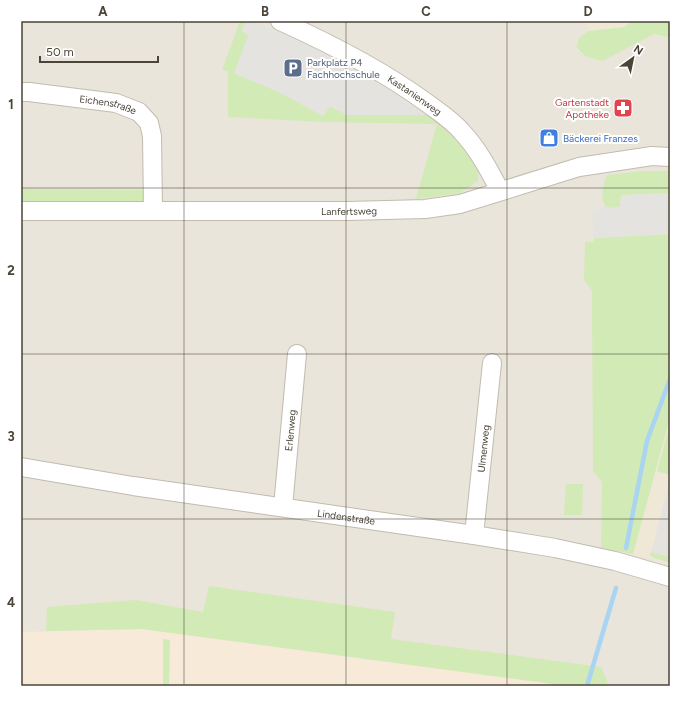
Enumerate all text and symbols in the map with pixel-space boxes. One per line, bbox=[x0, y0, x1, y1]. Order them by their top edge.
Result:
text: A bbox=[98, 4, 108, 19]
text: B bbox=[261, 4, 269, 19]
text: C bbox=[421, 4, 431, 19]
text: D bbox=[583, 4, 593, 19]
scale bar bbox=[40, 38, 158, 64]
north arrow bbox=[613, 38, 653, 78]
text: N bbox=[631, 42, 645, 58]
text: 50 m bbox=[46, 45, 74, 59]
place label: Parkplatz P4 Fachhochschule bbox=[307, 56, 380, 81]
parking icon: Parkplatz P4 Fachhochschule bbox=[282, 57, 304, 79]
street label: Kastanienweg bbox=[385, 72, 444, 119]
street label: Eichenstraße bbox=[79, 92, 139, 118]
place label: Gartenstadt Apotheke bbox=[555, 96, 610, 121]
text: 1 bbox=[8, 97, 14, 112]
pharmacy icon: Gartenstadt Apotheke bbox=[612, 97, 634, 119]
shop icon: Bäckerei Franzes bbox=[538, 127, 560, 149]
place label: Bäckerei Franzes bbox=[563, 132, 638, 145]
street label: Lanfertsweg bbox=[321, 204, 377, 218]
text: 2 bbox=[7, 263, 15, 278]
street label: Erlenweg bbox=[282, 409, 299, 452]
street label: Ulmenweg bbox=[475, 424, 493, 473]
text: 3 bbox=[7, 429, 15, 444]
street label: Lindenstraße bbox=[316, 507, 376, 528]
text: 4 bbox=[7, 595, 15, 610]

